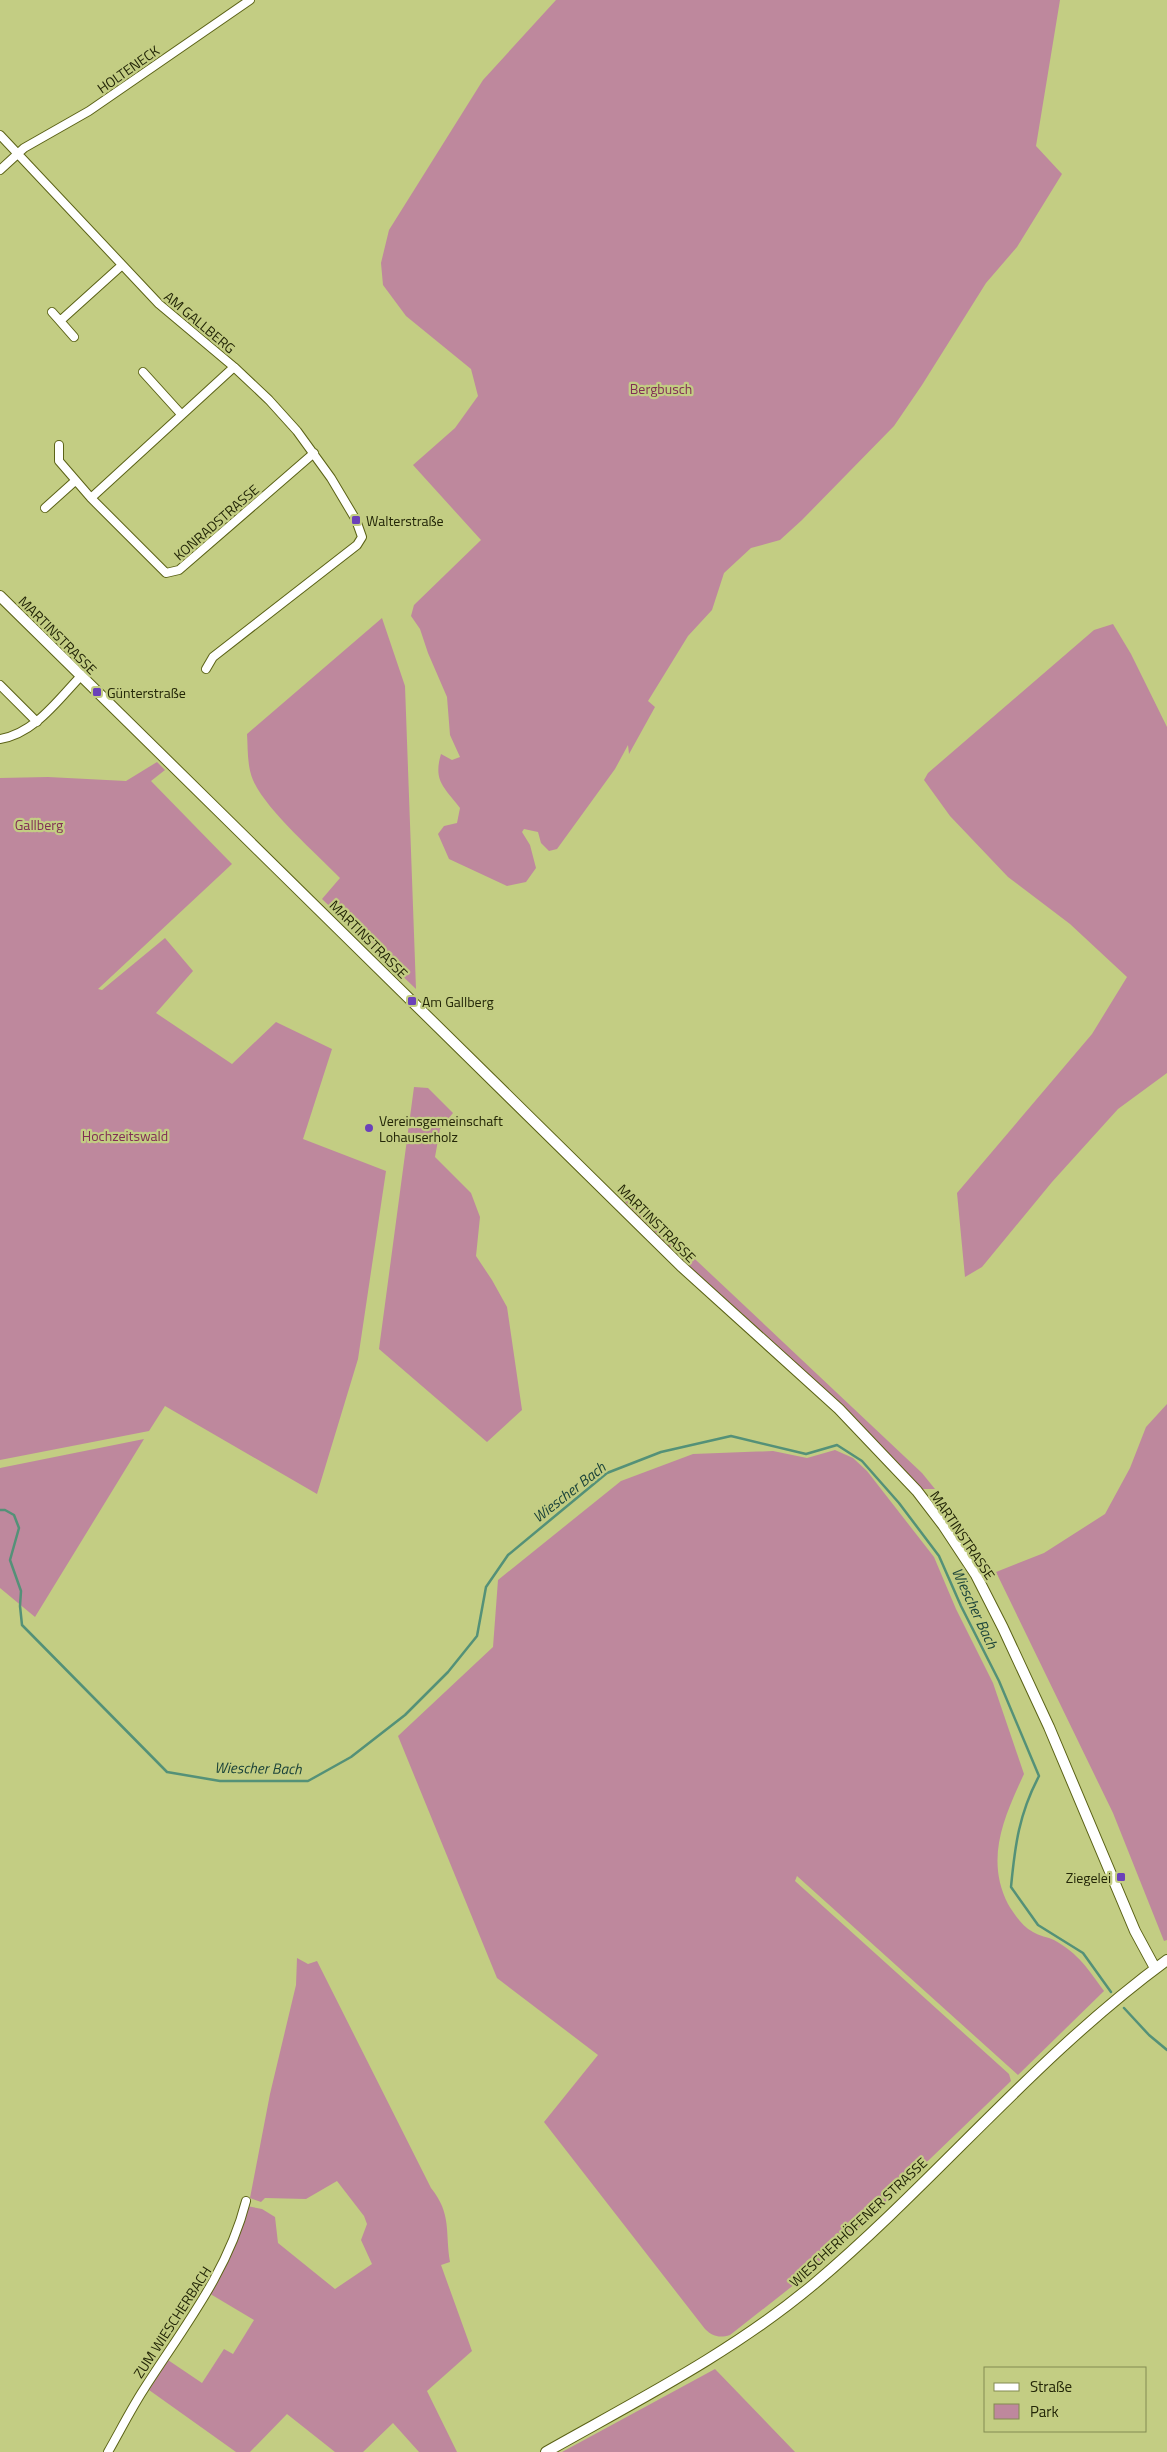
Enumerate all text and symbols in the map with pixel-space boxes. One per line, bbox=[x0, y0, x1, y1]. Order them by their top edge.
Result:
street label: HOLTENECK bbox=[93, 40, 163, 98]
street label: AM GALLBERG bbox=[160, 286, 240, 358]
park label: Bergbusch bbox=[630, 378, 692, 399]
street label: KONRADSTRASSE bbox=[169, 479, 263, 565]
place label: Walterstraße bbox=[366, 510, 444, 531]
marker: Walterstraße bbox=[350, 514, 362, 526]
street label: MARTINSTRASSE bbox=[14, 591, 102, 679]
place label: Günterstraße bbox=[107, 682, 186, 703]
marker: Günterstraße bbox=[91, 686, 103, 698]
park label: Gallberg bbox=[15, 814, 63, 835]
street label: MARTINSTRASSE bbox=[325, 895, 413, 983]
place label: Am Gallberg bbox=[422, 991, 494, 1012]
marker: Am Gallberg bbox=[406, 995, 418, 1007]
place label: Vereinsgemeinschaft Lohauserholz bbox=[379, 1110, 503, 1147]
marker: Vereinsgemeinschaft Lohauserholz bbox=[363, 1122, 375, 1134]
park label: Hochzeitswald bbox=[82, 1125, 168, 1146]
street label: MARTINSTRASSE bbox=[613, 1179, 701, 1267]
water label: Wiescher Bach bbox=[528, 1456, 611, 1528]
street label: MARTINSTRASSE bbox=[925, 1486, 1001, 1584]
water label: Wiescher Bach bbox=[946, 1564, 1004, 1653]
water label: Wiescher Bach bbox=[214, 1756, 302, 1780]
place label: Ziegelei bbox=[1066, 1867, 1111, 1888]
marker: Ziegelei bbox=[1115, 1871, 1127, 1883]
street label: WIESCHERHÖFENER STRASSE bbox=[784, 2152, 932, 2292]
street label: ZUM WIESCHERBACH bbox=[128, 2262, 216, 2382]
legend bbox=[984, 2367, 1147, 2432]
text: Straße bbox=[1030, 2375, 1072, 2398]
text: Park bbox=[1030, 2400, 1059, 2423]

